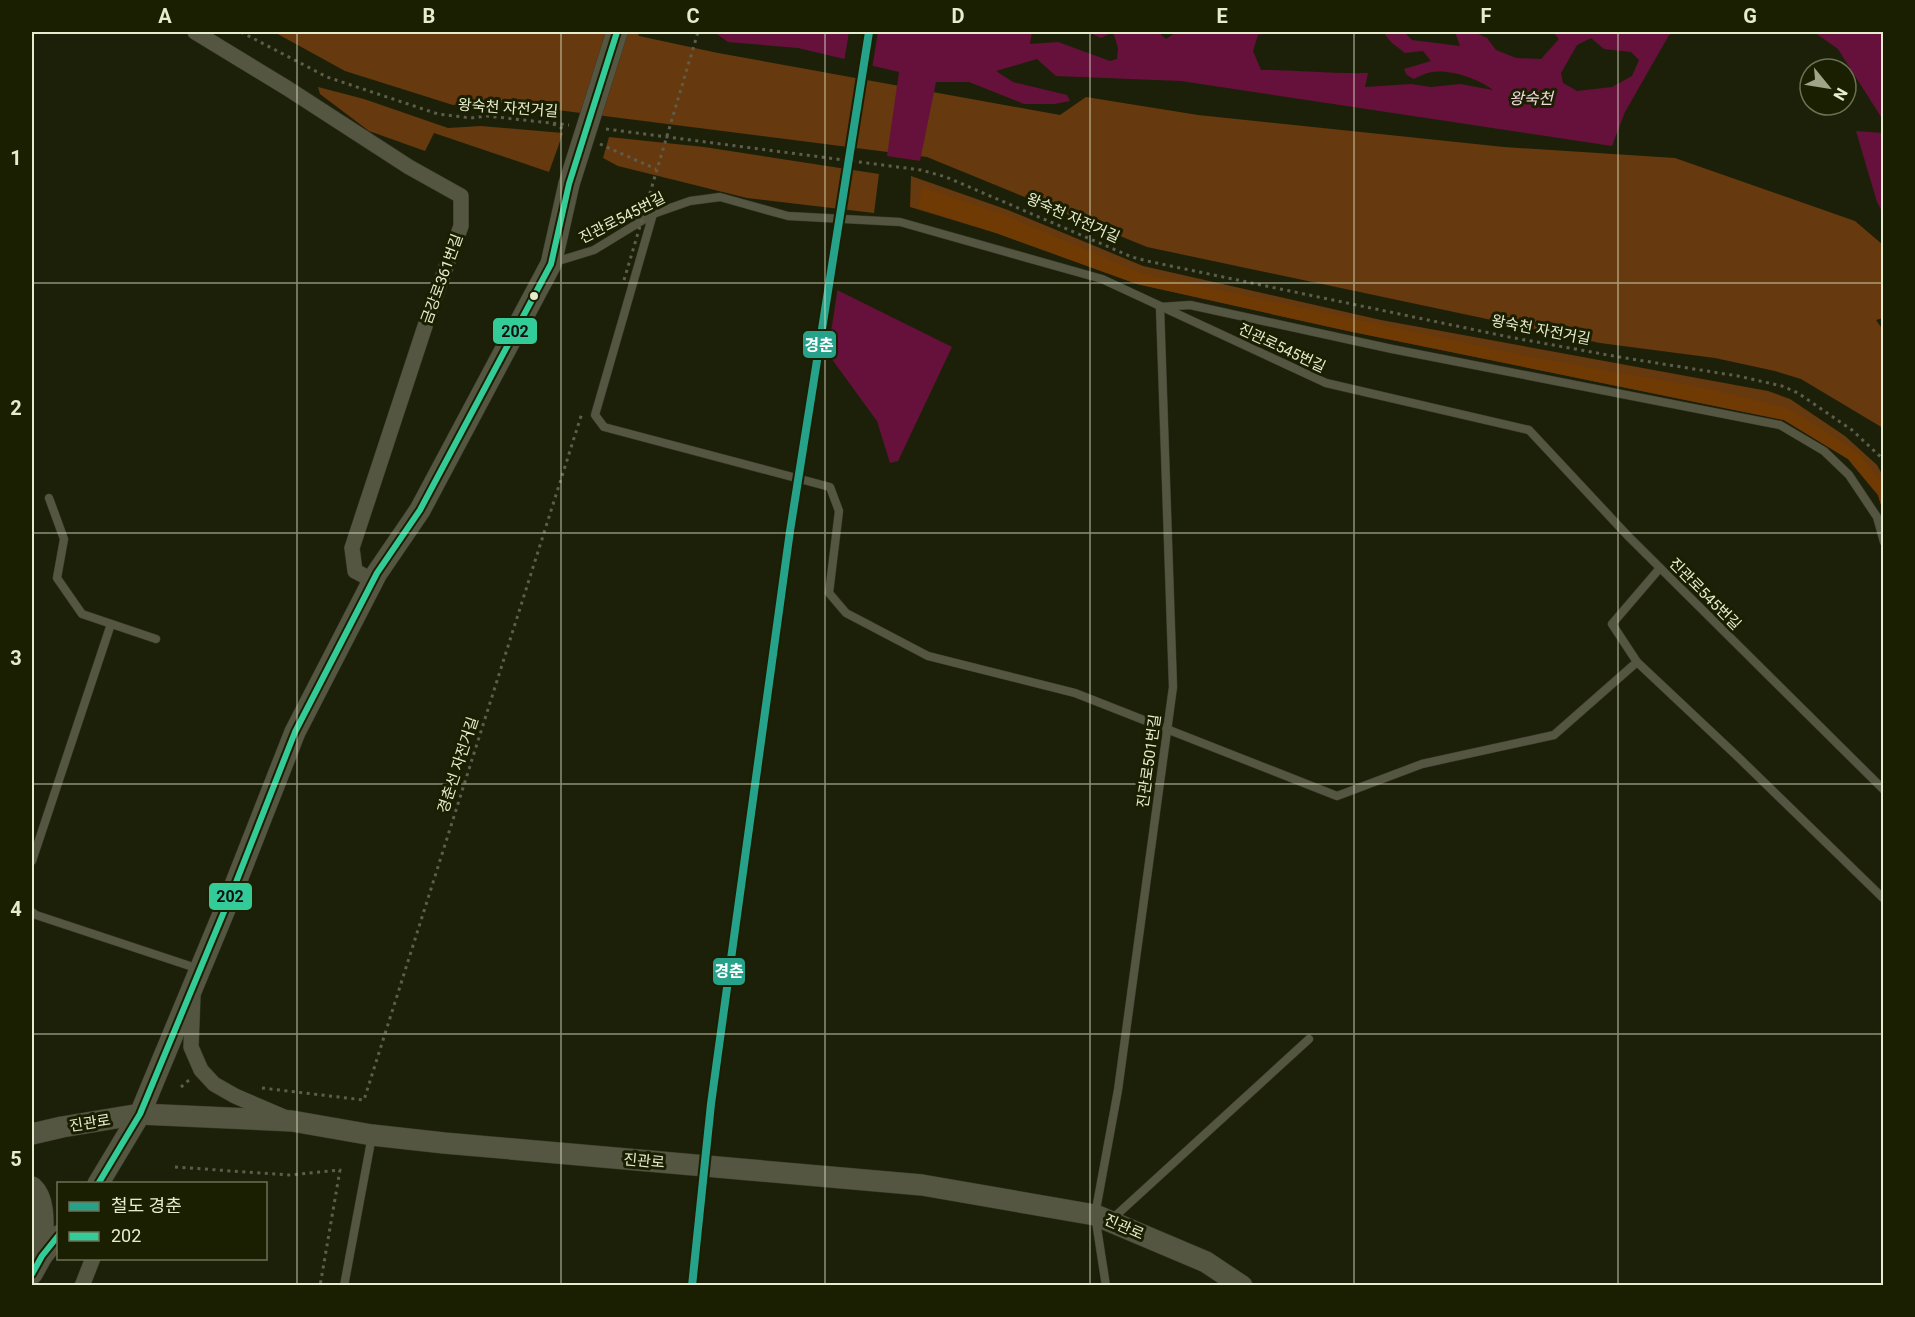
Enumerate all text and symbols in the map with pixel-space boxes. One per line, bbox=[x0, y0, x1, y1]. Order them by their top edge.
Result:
text: A bbox=[158, 4, 172, 28]
text: B bbox=[423, 4, 435, 28]
text: C bbox=[686, 4, 700, 28]
text: D bbox=[952, 4, 965, 28]
text: E bbox=[1216, 4, 1228, 28]
text: F bbox=[1481, 4, 1492, 28]
text: G bbox=[1743, 4, 1757, 28]
north arrow bbox=[1798, 57, 1858, 117]
text: N bbox=[1830, 85, 1852, 104]
water label: 왕숙천 bbox=[1509, 89, 1555, 108]
street label: 왕숙천 자전거길 bbox=[457, 96, 559, 120]
text: 1 bbox=[10, 146, 22, 170]
street label: 진관로545번길 bbox=[576, 189, 668, 247]
street label: 왕숙천 자전거길 bbox=[1024, 189, 1122, 247]
street label: 금강로361번길 bbox=[417, 232, 467, 326]
unlabelled marker bbox=[528, 290, 540, 302]
street label: 왕숙천 자전거길 bbox=[1490, 312, 1592, 348]
line badge: 202 bbox=[492, 317, 538, 345]
street label: 진관로545번길 bbox=[1235, 320, 1329, 376]
text: 202 bbox=[501, 322, 529, 341]
line badge: 경춘 bbox=[802, 330, 837, 359]
text: 경춘 bbox=[804, 336, 834, 355]
text: 2 bbox=[10, 396, 22, 420]
street label: 진관로545번길 bbox=[1665, 554, 1745, 634]
text: 3 bbox=[10, 646, 22, 670]
street label: 진관로501번길 bbox=[1134, 713, 1164, 809]
street label: 경춘선 자전거길 bbox=[434, 715, 482, 815]
line badge: 202 bbox=[208, 882, 253, 911]
text: 202 bbox=[216, 887, 244, 906]
text: 4 bbox=[10, 897, 22, 921]
line badge: 경춘 bbox=[712, 957, 746, 986]
text: 경춘 bbox=[714, 962, 744, 981]
street label: 진관로 bbox=[68, 1111, 112, 1135]
text: 5 bbox=[10, 1147, 22, 1171]
street label: 진관로 bbox=[623, 1150, 665, 1172]
legend bbox=[57, 1182, 267, 1260]
text: 철도 경춘 bbox=[111, 1195, 182, 1216]
street label: 진관로 bbox=[1101, 1211, 1147, 1243]
text: 202 bbox=[111, 1225, 141, 1246]

